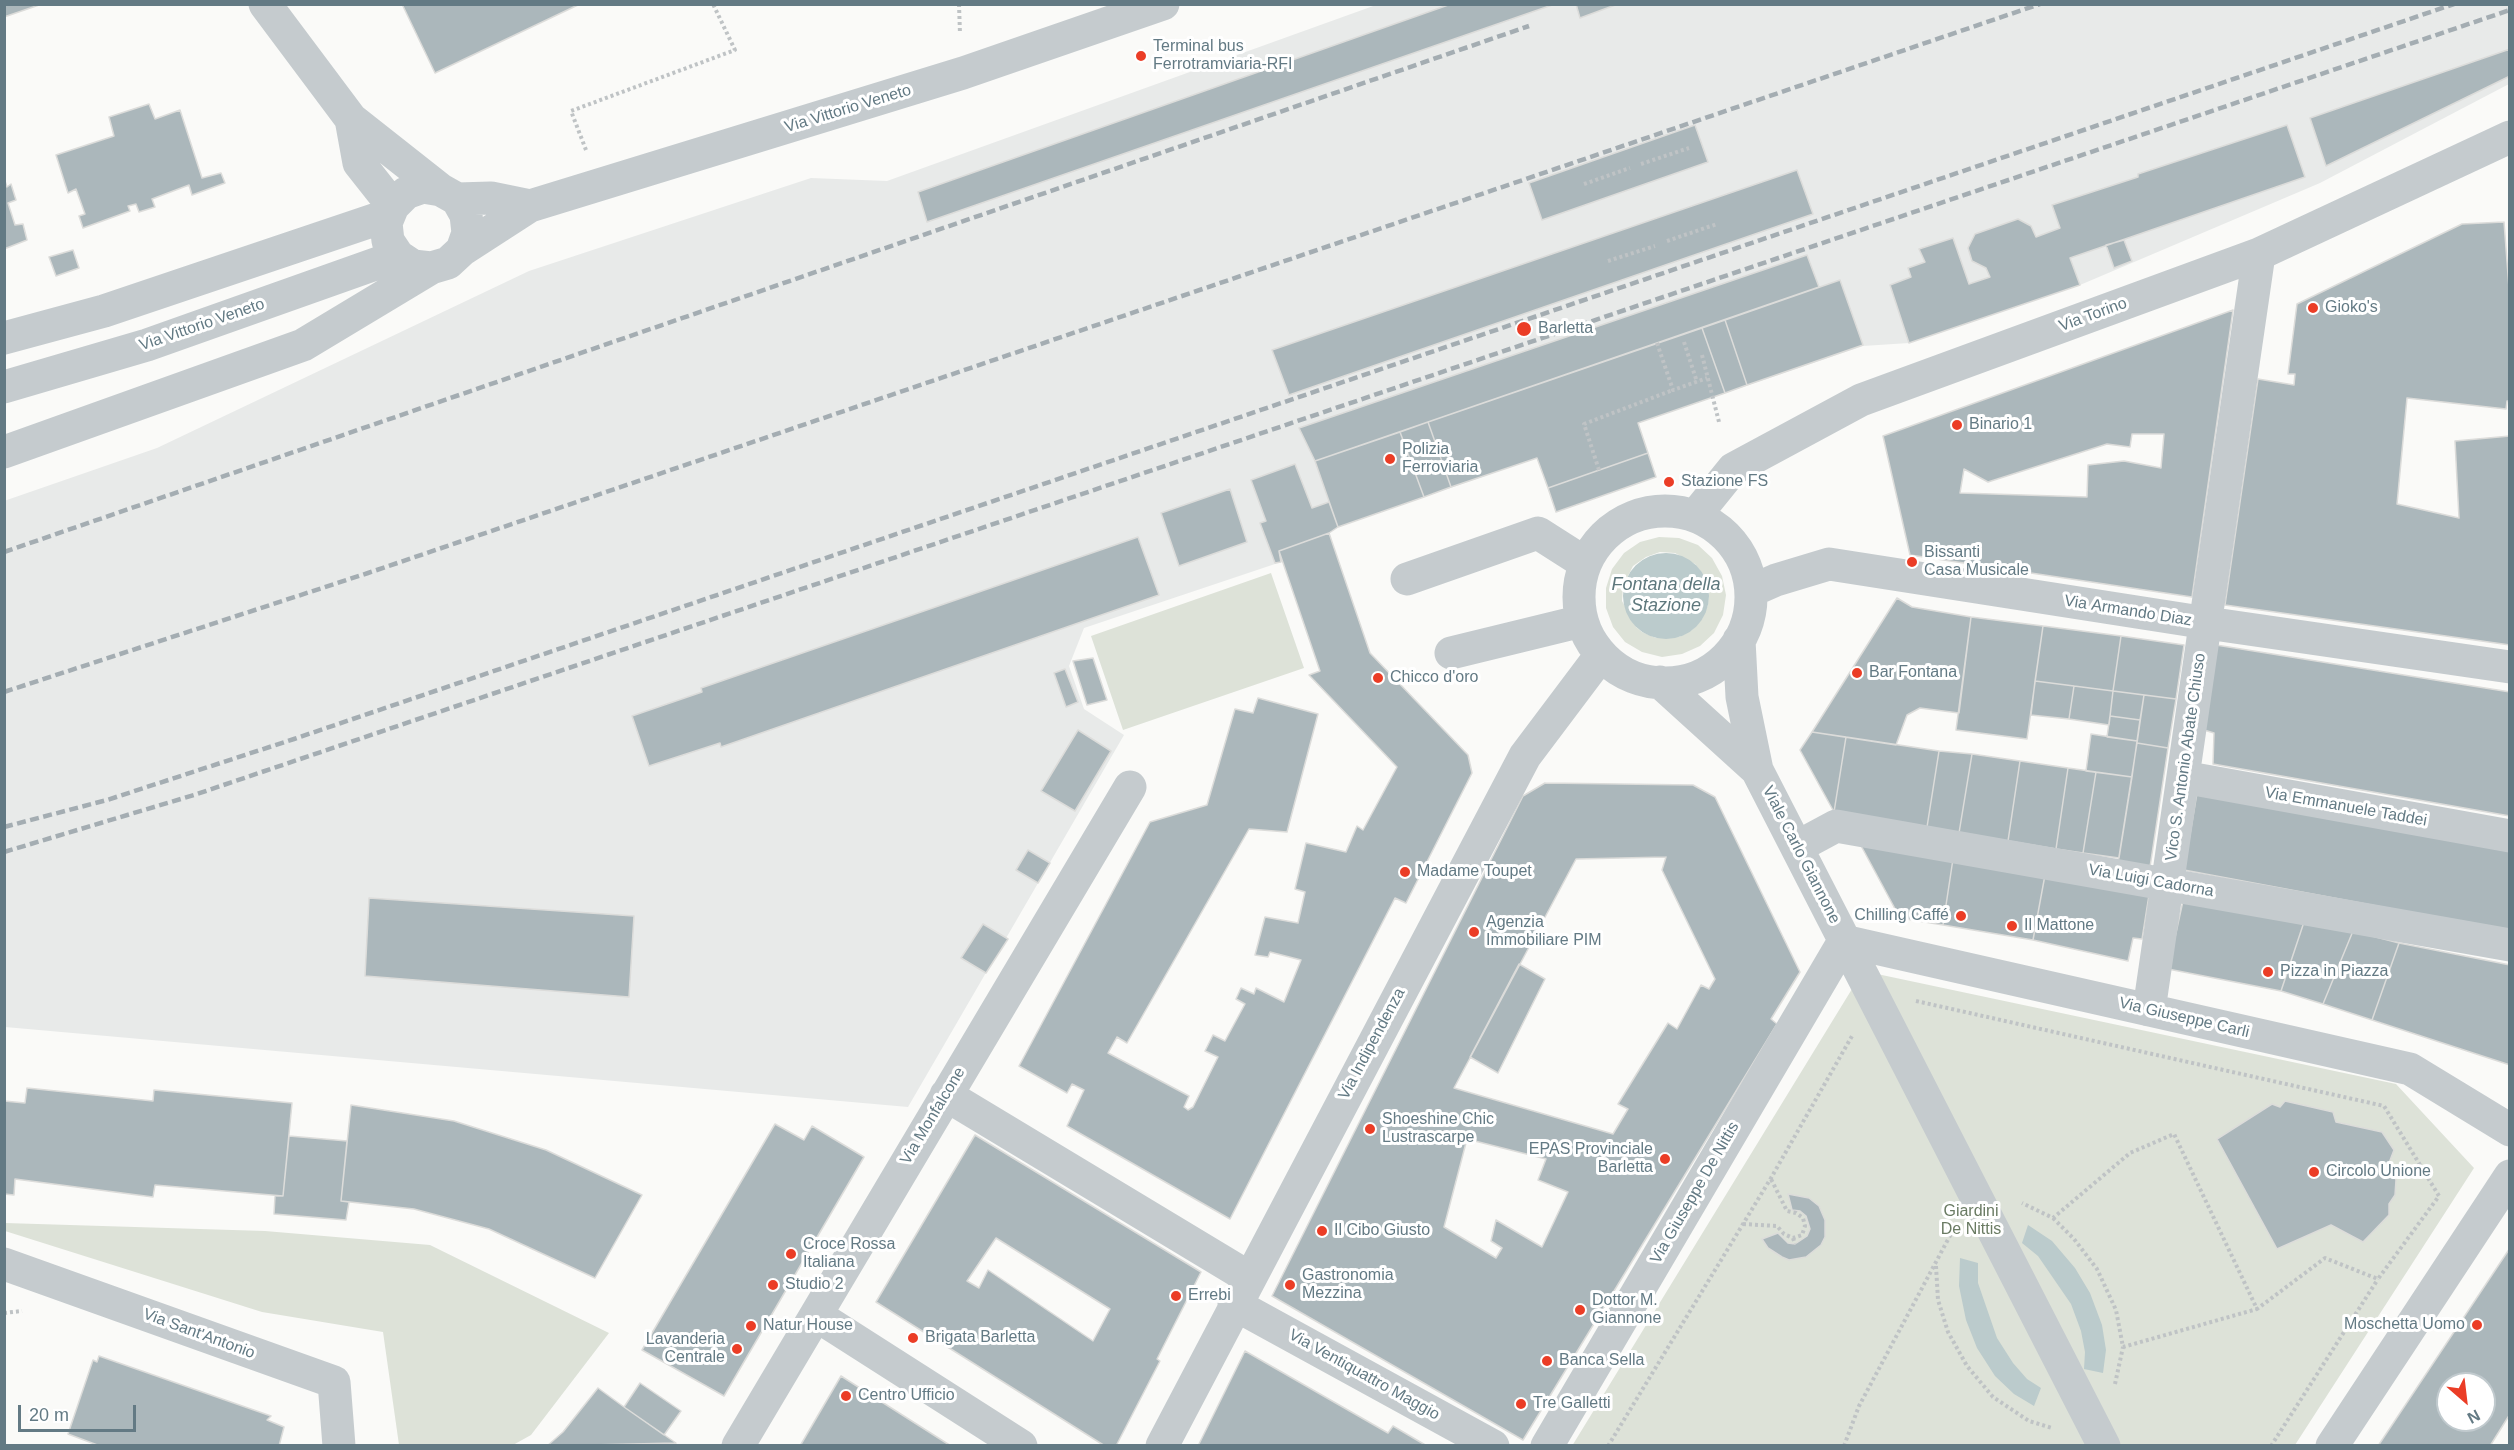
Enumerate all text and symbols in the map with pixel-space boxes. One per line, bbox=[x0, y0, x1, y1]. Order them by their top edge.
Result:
place label: Terminal bus Ferrotramviaria-RFI bbox=[1153, 37, 1293, 75]
marker: Terminal bus Ferrotramviaria-RFI bbox=[1134, 49, 1148, 63]
street label: Via Vittorio Veneto bbox=[783, 81, 913, 137]
street label: Via Torino bbox=[2056, 294, 2130, 336]
street label: Via Vittorio Veneto bbox=[137, 295, 267, 355]
place label: Gioko's bbox=[2325, 298, 2378, 318]
marker: Gioko's bbox=[2306, 301, 2320, 315]
place label: Barletta bbox=[1538, 319, 1593, 339]
marker: Barletta bbox=[1515, 320, 1533, 338]
place label: Binario 1 bbox=[1969, 415, 2032, 435]
marker: Binario 1 bbox=[1950, 418, 1964, 432]
place label: Polizia Ferroviaria bbox=[1402, 440, 1478, 478]
marker: Polizia Ferroviaria bbox=[1383, 452, 1397, 466]
place label: Stazione FS bbox=[1681, 472, 1768, 492]
marker: Stazione FS bbox=[1662, 475, 1676, 489]
place label: Bissanti Casa Musicale bbox=[1924, 543, 2029, 581]
marker: Bissanti Casa Musicale bbox=[1905, 555, 1919, 569]
water label: Fontana della Stazione bbox=[1611, 574, 1721, 616]
street label: Via Armando Diaz bbox=[2063, 591, 2193, 631]
street label: Vico S. Antonio Abate Chiuso bbox=[2162, 652, 2210, 862]
place label: Bar Fontana bbox=[1869, 663, 1957, 683]
marker: Bar Fontana bbox=[1850, 666, 1864, 680]
place label: Chicco d'oro bbox=[1390, 668, 1478, 688]
marker: Chicco d'oro bbox=[1371, 671, 1385, 685]
street label: Viale Carlo Giannone bbox=[1758, 783, 1844, 927]
street label: Via Emmanuele Taddei bbox=[2263, 783, 2429, 831]
street label: Via Luigi Cadorna bbox=[2087, 861, 2215, 901]
place label: Madame Toupet bbox=[1417, 862, 1532, 882]
marker: Madame Toupet bbox=[1398, 865, 1412, 879]
place label: Chilling Caffé bbox=[1854, 906, 1949, 926]
marker: Chilling Caffé bbox=[1954, 909, 1968, 923]
place label: Agenzia Immobiliare PIM bbox=[1486, 913, 1602, 951]
place label: Il Mattone bbox=[2024, 916, 2094, 936]
marker: Il Mattone bbox=[2005, 919, 2019, 933]
marker: Agenzia Immobiliare PIM bbox=[1467, 925, 1481, 939]
place label: Pizza in Piazza bbox=[2280, 962, 2388, 982]
marker: Pizza in Piazza bbox=[2261, 965, 2275, 979]
street label: Via Indipendenza bbox=[1335, 985, 1409, 1103]
street label: Via Giuseppe Carli bbox=[2117, 994, 2251, 1042]
street label: Via Monfalcone bbox=[896, 1064, 970, 1168]
place label: Shoeshine Chic Lustrascarpe bbox=[1382, 1110, 1494, 1148]
street label: Via Giuseppe De Nittis bbox=[1647, 1119, 1743, 1267]
marker: Shoeshine Chic Lustrascarpe bbox=[1363, 1122, 1377, 1136]
place label: EPAS Provinciale Barletta bbox=[1529, 1140, 1653, 1178]
marker: EPAS Provinciale Barletta bbox=[1658, 1152, 1672, 1166]
place label: Circolo Unione bbox=[2326, 1162, 2431, 1182]
marker: Circolo Unione bbox=[2307, 1165, 2321, 1179]
park label: Giardini De Nittis bbox=[1941, 1202, 2001, 1240]
place label: Il Cibo Giusto bbox=[1334, 1221, 1430, 1241]
marker: Il Cibo Giusto bbox=[1315, 1224, 1329, 1238]
place label: Croce Rossa Italiana bbox=[803, 1235, 895, 1273]
marker: Croce Rossa Italiana bbox=[784, 1247, 798, 1261]
place label: Gastronomia Mezzina bbox=[1302, 1266, 1394, 1304]
place label: Studio 2 bbox=[785, 1275, 844, 1295]
marker: Studio 2 bbox=[766, 1278, 780, 1292]
marker: Gastronomia Mezzina bbox=[1283, 1278, 1297, 1292]
place label: Errebi bbox=[1188, 1286, 1231, 1306]
marker: Errebi bbox=[1169, 1289, 1183, 1303]
place label: Dottor M. Giannone bbox=[1592, 1291, 1661, 1329]
marker: Dottor M. Giannone bbox=[1573, 1303, 1587, 1317]
street label: Via Sant'Antonio bbox=[141, 1305, 257, 1363]
place label: Moschetta Uomo bbox=[2344, 1315, 2465, 1335]
place label: Natur House bbox=[763, 1316, 853, 1336]
marker: Moschetta Uomo bbox=[2470, 1318, 2484, 1332]
marker: Natur House bbox=[744, 1319, 758, 1333]
street label: Via Ventiquattro Maggio bbox=[1285, 1325, 1443, 1425]
place label: Brigata Barletta bbox=[925, 1328, 1035, 1348]
place label: Lavanderia Centrale bbox=[646, 1330, 725, 1368]
marker: Brigata Barletta bbox=[906, 1331, 920, 1345]
marker: Lavanderia Centrale bbox=[730, 1342, 744, 1356]
place label: Banca Sella bbox=[1559, 1351, 1644, 1371]
marker: Banca Sella bbox=[1540, 1354, 1554, 1368]
north arrow bbox=[2436, 1372, 2496, 1432]
place label: Centro Ufficio bbox=[858, 1386, 955, 1406]
marker: Centro Ufficio bbox=[839, 1389, 853, 1403]
scale bar bbox=[21, 1393, 140, 1431]
place label: Tre Galletti bbox=[1533, 1394, 1611, 1414]
marker: Tre Galletti bbox=[1514, 1397, 1528, 1411]
text: 20 m bbox=[29, 1405, 69, 1425]
text: N bbox=[2465, 1406, 2483, 1427]

